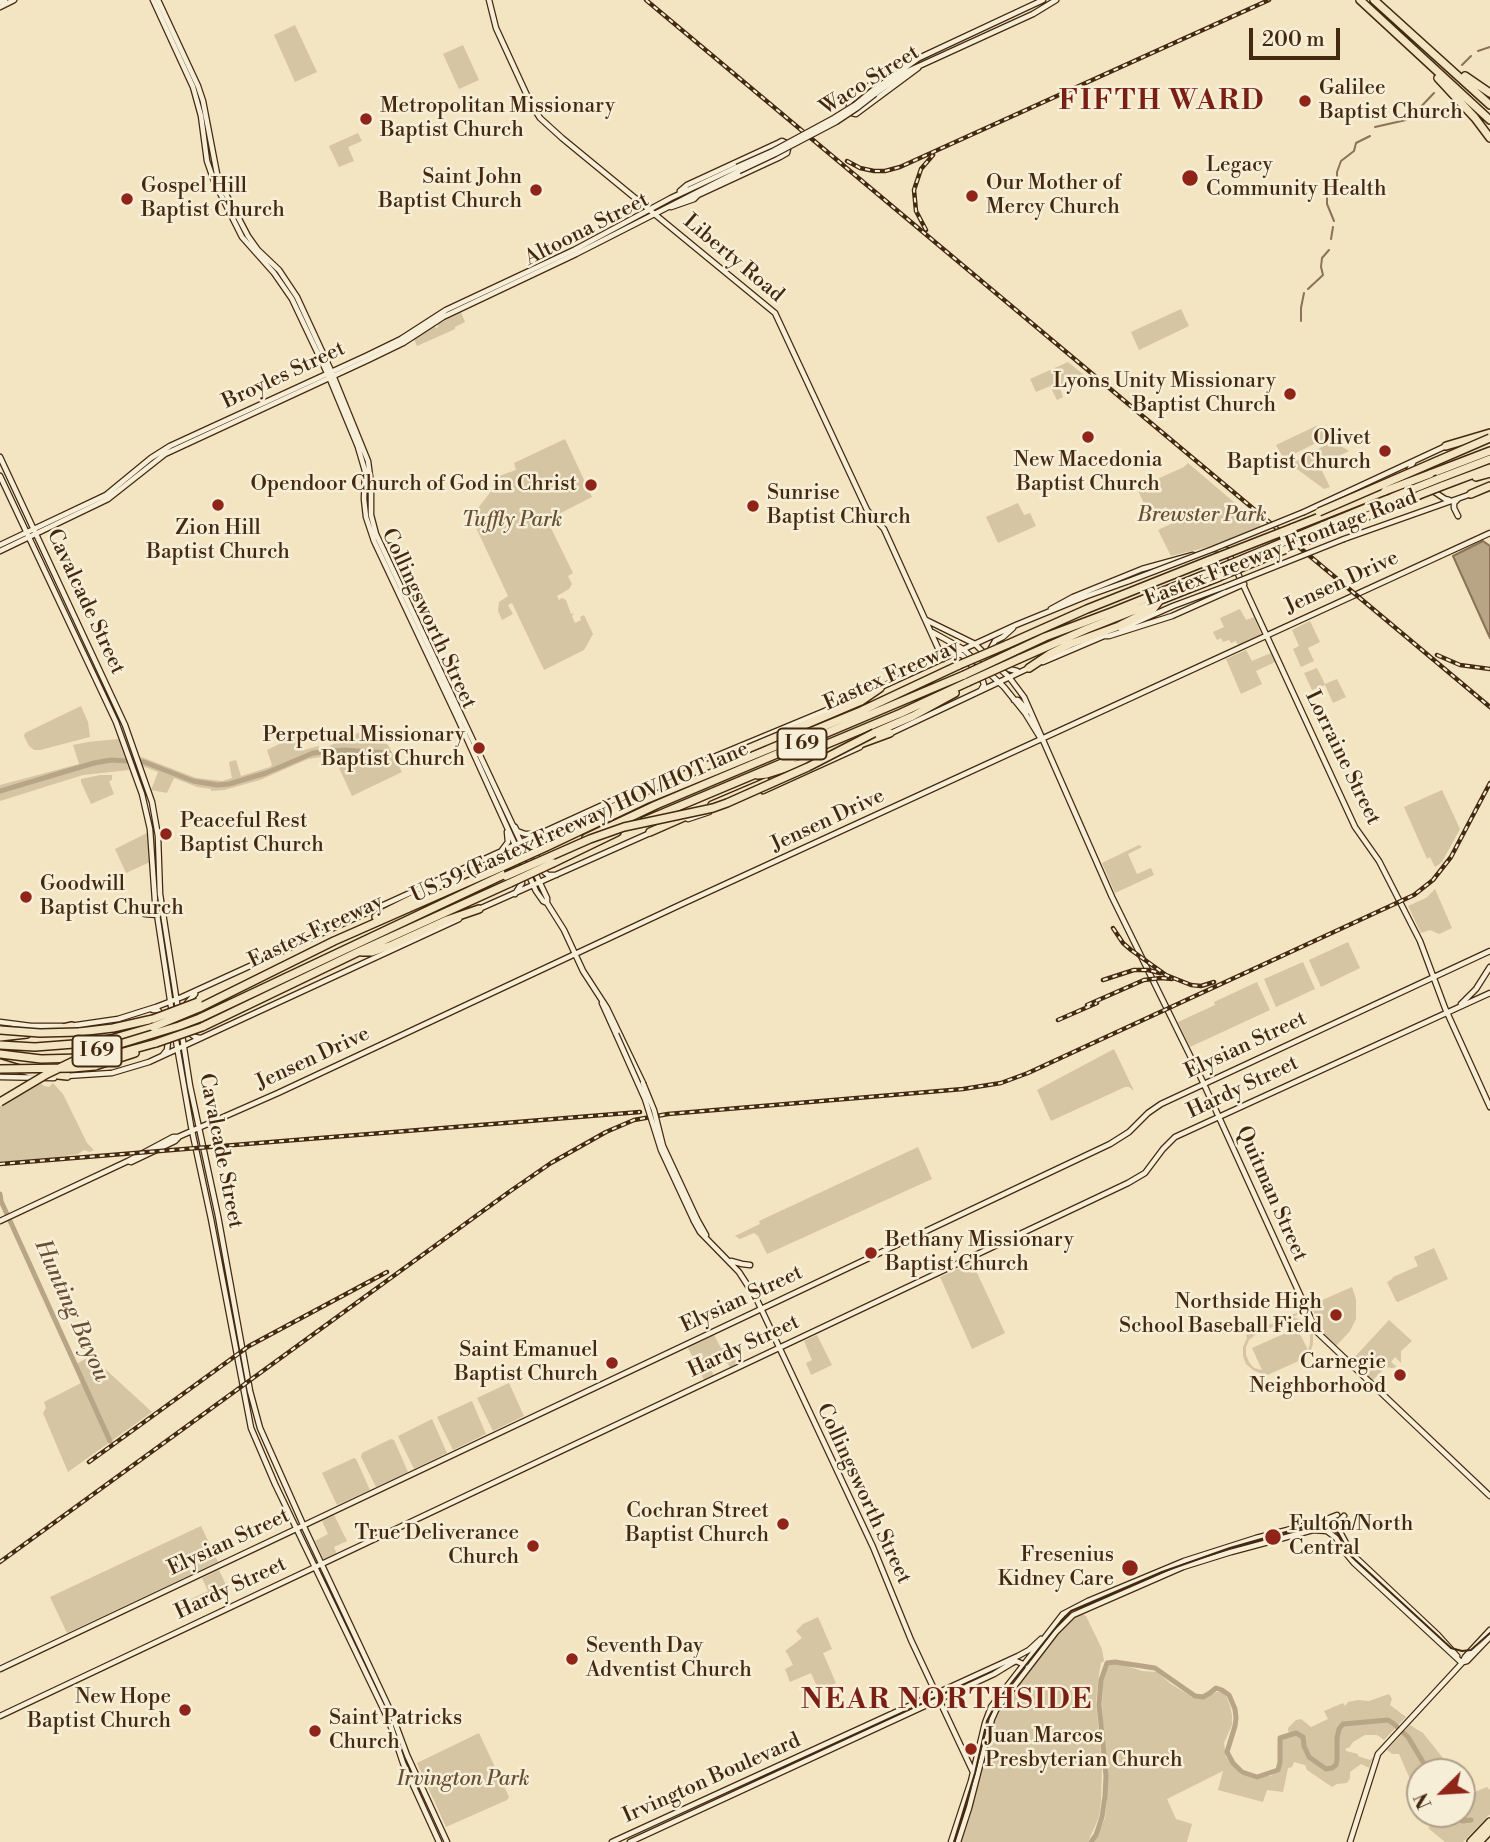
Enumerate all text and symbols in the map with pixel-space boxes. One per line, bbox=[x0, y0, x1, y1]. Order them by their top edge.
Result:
scale bar bbox=[1252, 14, 1343, 58]
text: 200 m bbox=[1262, 27, 1325, 53]
street label: Waco Street bbox=[816, 41, 924, 121]
place label: Galilee Baptist Church bbox=[1319, 76, 1463, 126]
district label: FIFTH WARD bbox=[1060, 85, 1264, 119]
marker: Galilee Baptist Church bbox=[1297, 93, 1313, 109]
place label: Metropolitan Missionary Baptist Church bbox=[380, 94, 615, 144]
marker: Metropolitan Missionary Baptist Church bbox=[358, 111, 374, 127]
place label: Legacy Community Health bbox=[1206, 153, 1387, 203]
place label: Saint John Baptist Church bbox=[378, 165, 522, 215]
marker: Legacy Community Health bbox=[1180, 168, 1200, 188]
place label: Our Mother of Mercy Church bbox=[986, 171, 1121, 221]
place label: Gospel Hill Baptist Church bbox=[141, 174, 285, 224]
marker: Saint John Baptist Church bbox=[528, 182, 544, 198]
street label: Altoona Street bbox=[521, 188, 653, 272]
marker: Our Mother of Mercy Church bbox=[964, 188, 980, 204]
marker: Gospel Hill Baptist Church bbox=[119, 191, 135, 207]
street label: Liberty Road bbox=[678, 210, 788, 308]
street label: Broyles Street bbox=[219, 337, 349, 415]
place label: Lyons Unity Missionary Baptist Church bbox=[1053, 369, 1276, 419]
marker: Lyons Unity Missionary Baptist Church bbox=[1282, 386, 1298, 402]
place label: Olivet Baptist Church bbox=[1227, 426, 1371, 476]
marker: New Macedonia Baptist Church bbox=[1080, 429, 1096, 445]
marker: Olivet Baptist Church bbox=[1377, 443, 1393, 459]
place label: New Macedonia Baptist Church bbox=[1014, 448, 1162, 498]
place label: Opendoor Church of God in Christ bbox=[251, 472, 577, 498]
marker: Opendoor Church of God in Christ bbox=[583, 477, 599, 493]
place label: Sunrise Baptist Church bbox=[767, 481, 911, 531]
street label: Eastex Freeway Frontage Road bbox=[1141, 485, 1421, 613]
marker: Zion Hill Baptist Church bbox=[210, 497, 226, 513]
marker: Sunrise Baptist Church bbox=[745, 498, 761, 514]
park label: Brewster Park bbox=[1137, 503, 1267, 529]
park label: Tuffly Park bbox=[462, 508, 562, 534]
place label: Zion Hill Baptist Church bbox=[146, 516, 290, 566]
street label: Cavalcade Street bbox=[40, 525, 130, 679]
street label: Collingsworth Street bbox=[375, 525, 481, 713]
street label: Jensen Drive bbox=[1281, 546, 1403, 620]
street label: Eastex Freeway bbox=[820, 635, 964, 717]
street label: Lorraine Street bbox=[1299, 687, 1385, 829]
place label: Perpetual Missionary Baptist Church bbox=[263, 723, 465, 773]
road number: I 69 bbox=[778, 729, 826, 760]
street label: US 59 (Eastex Freeway) HOV/HOT lane bbox=[407, 737, 753, 909]
marker: Perpetual Missionary Baptist Church bbox=[471, 740, 487, 756]
street label: Jensen Drive bbox=[767, 784, 889, 858]
place label: Peaceful Rest Baptist Church bbox=[180, 809, 324, 859]
marker: Peaceful Rest Baptist Church bbox=[158, 826, 174, 842]
place label: Goodwill Baptist Church bbox=[40, 872, 184, 922]
marker: Goodwill Baptist Church bbox=[18, 889, 34, 905]
street label: Eastex Freeway bbox=[244, 890, 388, 974]
street label: Elysian Street bbox=[1181, 1007, 1311, 1085]
street label: Jensen Drive bbox=[252, 1022, 374, 1096]
road number: I 69 bbox=[72, 1036, 122, 1066]
street label: Hardy Street bbox=[1183, 1051, 1303, 1125]
street label: Cavalcade Street bbox=[193, 1071, 247, 1231]
street label: Quitman Street bbox=[1230, 1122, 1312, 1266]
place label: Bethany Missionary Baptist Church bbox=[885, 1228, 1074, 1278]
water label: Hunting Bayou bbox=[27, 1236, 115, 1386]
marker: Bethany Missionary Baptist Church bbox=[863, 1245, 879, 1261]
street label: Elysian Street bbox=[677, 1261, 807, 1339]
place label: Northside High School Baseball Field bbox=[1119, 1290, 1322, 1340]
marker: Northside High School Baseball Field bbox=[1328, 1307, 1344, 1323]
street label: Hardy Street bbox=[684, 1310, 804, 1384]
place label: Saint Emanuel Baptist Church bbox=[454, 1338, 598, 1388]
place label: Carnegie Neighborhood bbox=[1249, 1350, 1386, 1400]
marker: Saint Emanuel Baptist Church bbox=[604, 1355, 620, 1371]
marker: Carnegie Neighborhood bbox=[1392, 1367, 1408, 1383]
street label: Collingsworth Street bbox=[810, 1400, 916, 1588]
place label: Cochran Street Baptist Church bbox=[625, 1499, 769, 1549]
street label: Elysian Street bbox=[164, 1504, 294, 1582]
place label: Fulton/North Central bbox=[1289, 1512, 1413, 1562]
marker: Cochran Street Baptist Church bbox=[775, 1516, 791, 1532]
place label: True Deliverance Church bbox=[354, 1521, 519, 1571]
marker: Fulton/North Central bbox=[1263, 1527, 1283, 1547]
marker: True Deliverance Church bbox=[525, 1538, 541, 1554]
place label: Fresenius Kidney Care bbox=[998, 1543, 1114, 1593]
street label: Hardy Street bbox=[171, 1552, 291, 1626]
marker: Fresenius Kidney Care bbox=[1120, 1558, 1140, 1578]
place label: Seventh Day Adventist Church bbox=[586, 1634, 752, 1684]
marker: Seventh Day Adventist Church bbox=[564, 1651, 580, 1667]
district label: NEAR NORTHSIDE bbox=[803, 1684, 1091, 1718]
place label: New Hope Baptist Church bbox=[27, 1685, 171, 1735]
marker: New Hope Baptist Church bbox=[177, 1702, 193, 1718]
place label: Saint Patricks Church bbox=[329, 1706, 462, 1756]
marker: Saint Patricks Church bbox=[307, 1723, 323, 1739]
place label: Juan Marcos Presbyterian Church bbox=[985, 1724, 1182, 1774]
street label: Irvington Boulevard bbox=[619, 1729, 805, 1829]
marker: Juan Marcos Presbyterian Church bbox=[963, 1741, 979, 1757]
north arrow bbox=[1406, 1758, 1476, 1828]
park label: Irvington Park bbox=[396, 1767, 530, 1793]
text: N bbox=[1410, 1789, 1438, 1812]

